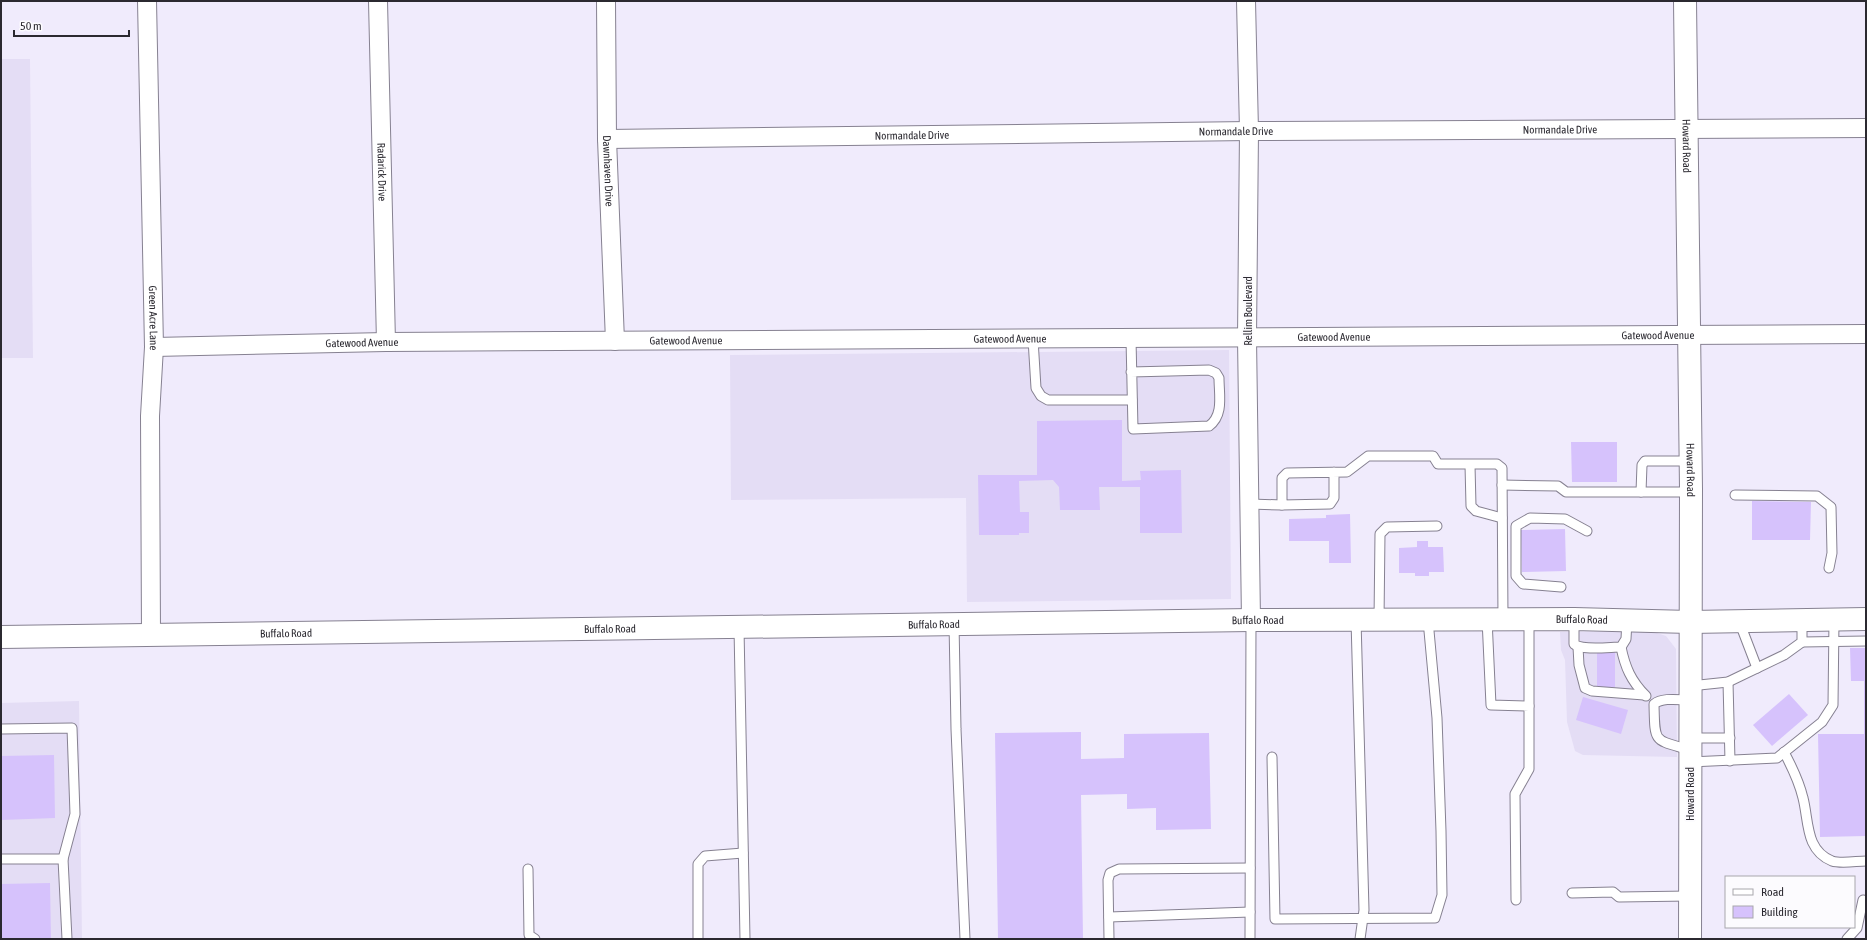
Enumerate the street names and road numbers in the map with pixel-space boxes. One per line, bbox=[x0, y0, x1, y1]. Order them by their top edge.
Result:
street label: Howard Road bbox=[1680, 119, 1693, 173]
street label: Normandale Drive bbox=[1523, 123, 1597, 136]
street label: Normandale Drive bbox=[1199, 125, 1273, 138]
street label: Normandale Drive bbox=[875, 129, 949, 142]
street label: Dawnhaven Drive bbox=[601, 135, 616, 207]
street label: Radarick Drive bbox=[375, 143, 389, 201]
street label: Rellim Boulevard bbox=[1242, 276, 1254, 346]
street label: Green Acre Lane bbox=[147, 285, 160, 351]
street label: Gatewood Avenue bbox=[1621, 329, 1694, 341]
street label: Gatewood Avenue bbox=[1297, 331, 1370, 343]
street label: Gatewood Avenue bbox=[973, 332, 1046, 345]
street label: Gatewood Avenue bbox=[649, 334, 722, 347]
street label: Gatewood Avenue bbox=[325, 336, 398, 349]
street label: Howard Road bbox=[1684, 443, 1697, 497]
street label: Buffalo Road bbox=[1556, 613, 1608, 626]
street label: Buffalo Road bbox=[1232, 614, 1284, 626]
street label: Buffalo Road bbox=[908, 618, 960, 631]
street label: Buffalo Road bbox=[584, 622, 636, 635]
street label: Buffalo Road bbox=[260, 627, 312, 639]
street label: Howard Road bbox=[1684, 767, 1696, 821]

